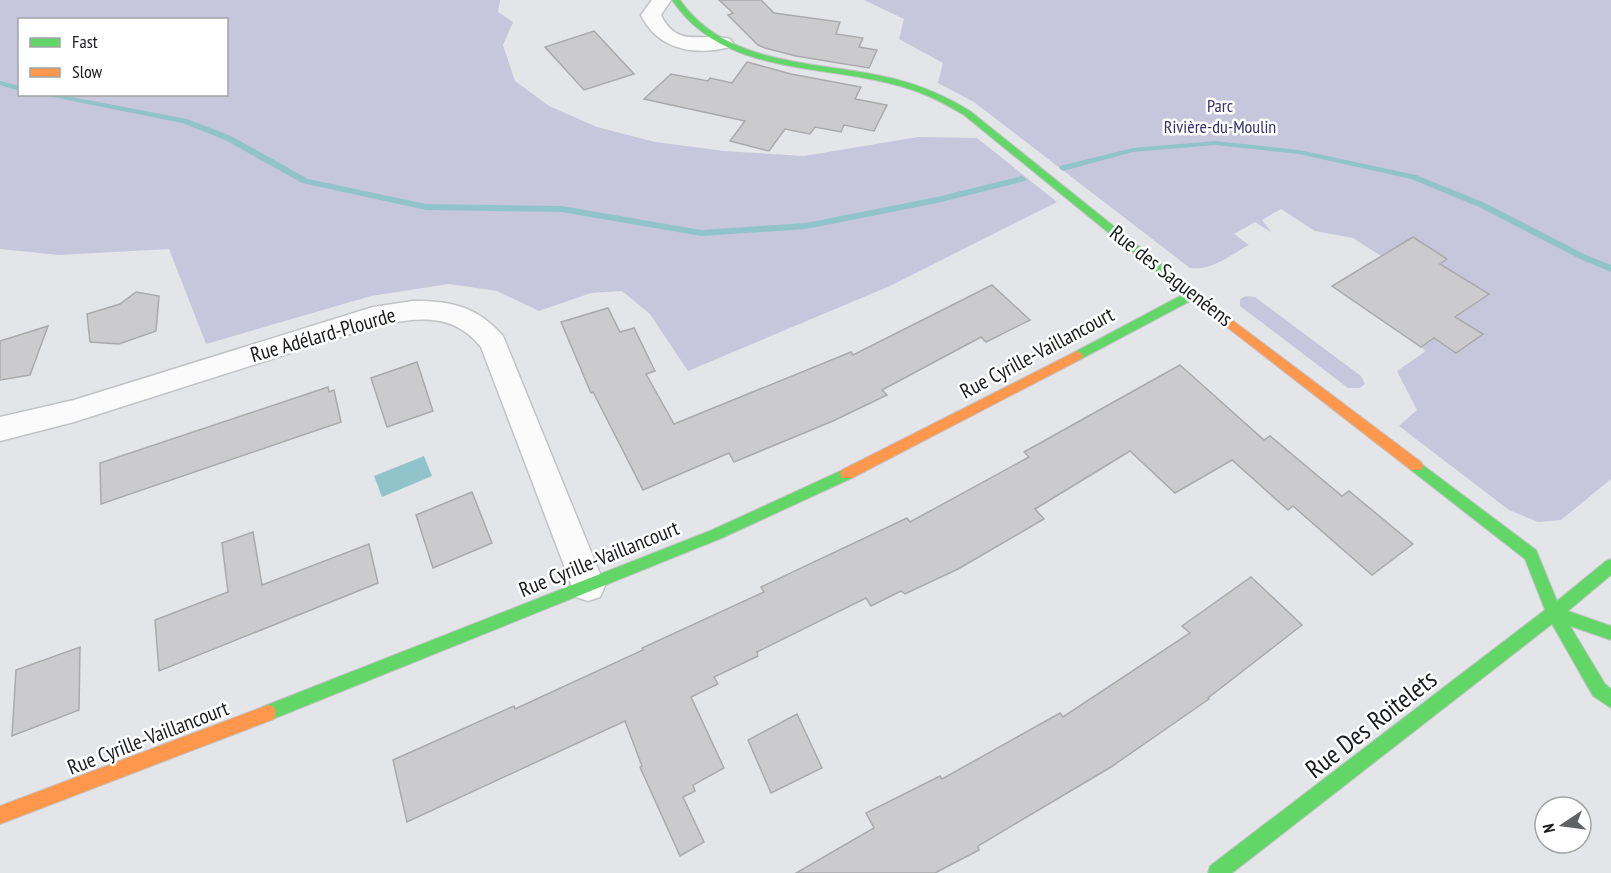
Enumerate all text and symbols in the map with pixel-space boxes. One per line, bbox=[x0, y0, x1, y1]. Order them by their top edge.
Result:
legend bbox=[18, 18, 228, 96]
text: Fast bbox=[72, 30, 98, 53]
text: Slow bbox=[72, 60, 103, 83]
park label: Parc Rivière-du-Moulin bbox=[1164, 94, 1276, 138]
street label: Rue des Saguenéens bbox=[1104, 219, 1238, 332]
street label: Rue Adélard-Plourde bbox=[247, 301, 399, 368]
street label: Rue Cyrille-Vaillancourt bbox=[955, 301, 1119, 404]
street label: Rue Cyrille-Vaillancourt bbox=[515, 514, 683, 603]
street label: Rue Des Roitelets bbox=[1298, 662, 1443, 785]
street label: Rue Cyrille-Vaillancourt bbox=[63, 694, 232, 781]
north arrow bbox=[1533, 795, 1593, 855]
text: N bbox=[1538, 822, 1559, 835]

